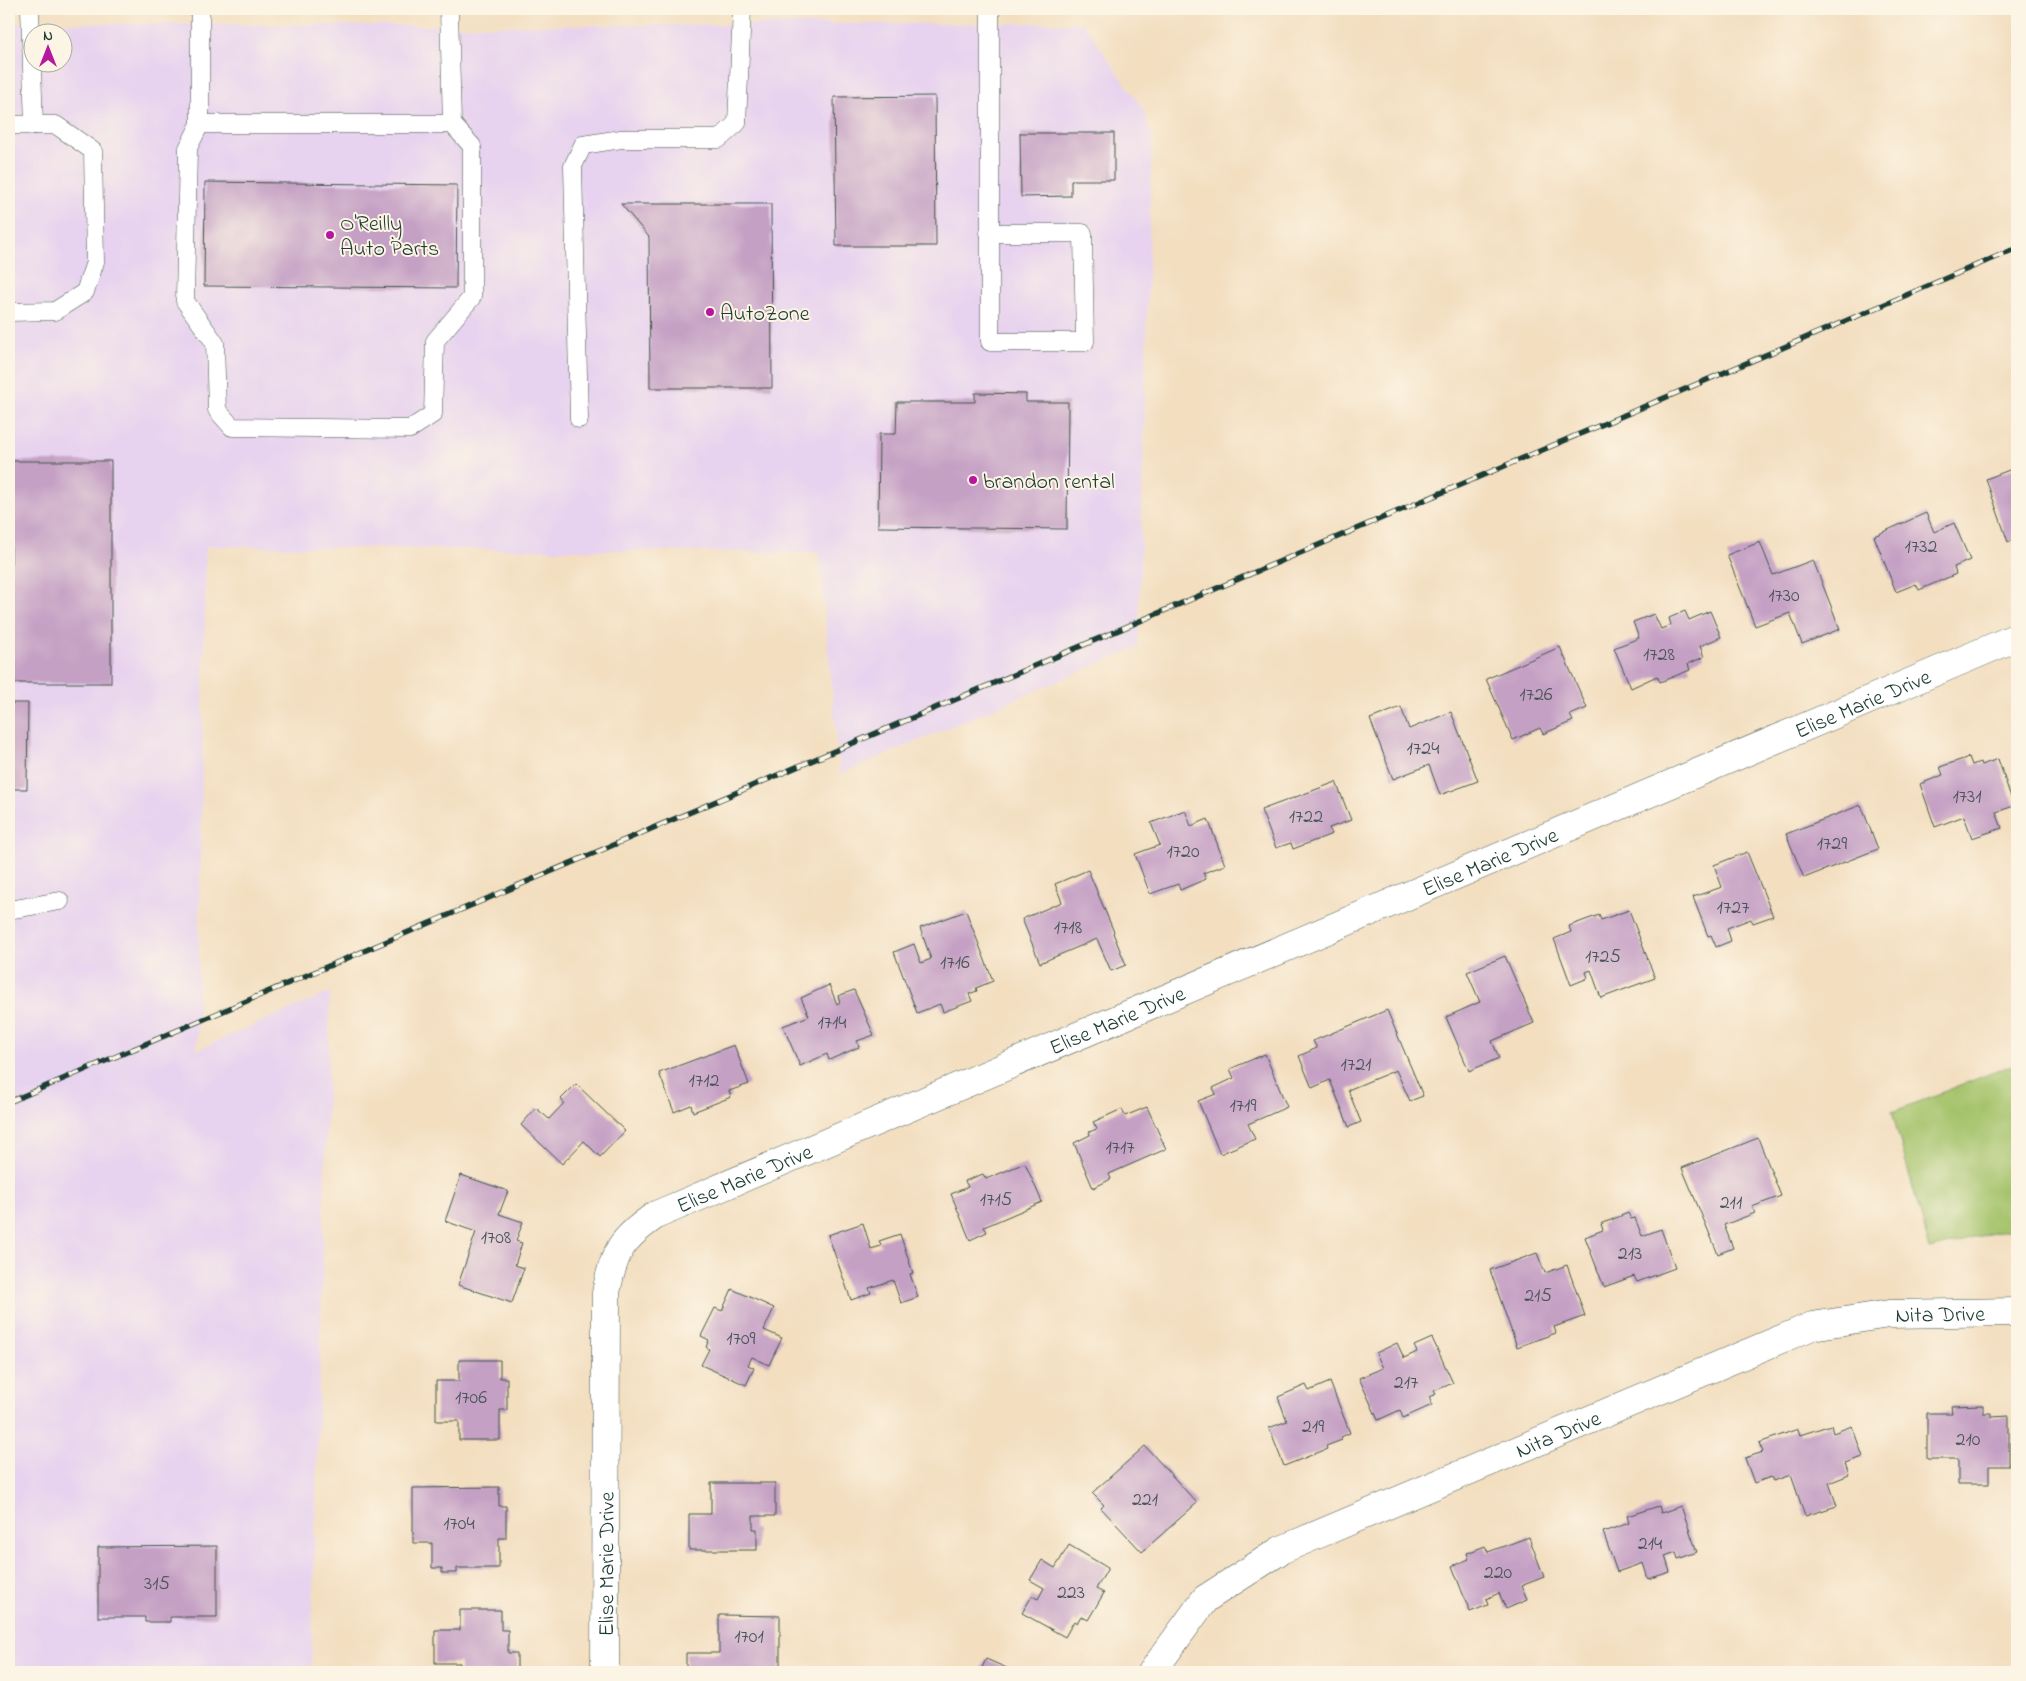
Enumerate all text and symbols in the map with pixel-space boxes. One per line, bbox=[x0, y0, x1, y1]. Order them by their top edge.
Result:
north arrow bbox=[22, 22, 72, 72]
text: N bbox=[43, 26, 53, 47]
place label: O'Reilly Auto Parts bbox=[340, 209, 439, 266]
marker: O'Reilly Auto Parts bbox=[324, 229, 336, 241]
place label: AutoZone bbox=[720, 299, 810, 331]
marker: AutoZone bbox=[704, 306, 716, 318]
place label: brandon rental bbox=[983, 467, 1115, 499]
marker: brandon rental bbox=[967, 474, 979, 486]
house number: 1732 bbox=[1905, 533, 1937, 562]
house number: 1730 bbox=[1768, 582, 1800, 611]
house number: 1728 bbox=[1643, 641, 1675, 670]
street label: Elise Marie Drive bbox=[1791, 662, 1937, 749]
house number: 1726 bbox=[1519, 681, 1553, 710]
house number: 1724 bbox=[1407, 735, 1439, 764]
house number: 1731 bbox=[1952, 783, 1982, 812]
house number: 1722 bbox=[1289, 803, 1323, 832]
street label: Elise Marie Drive bbox=[1418, 821, 1564, 907]
house number: 1729 bbox=[1817, 830, 1847, 859]
house number: 1720 bbox=[1166, 838, 1200, 867]
house number: 1727 bbox=[1717, 894, 1749, 923]
house number: 1718 bbox=[1054, 914, 1082, 943]
house number: 1725 bbox=[1585, 943, 1621, 972]
house number: 1716 bbox=[940, 949, 970, 978]
street label: Elise Marie Drive bbox=[1045, 979, 1191, 1065]
house number: 1714 bbox=[817, 1009, 847, 1038]
house number: 1721 bbox=[1341, 1051, 1371, 1080]
house number: 1712 bbox=[689, 1067, 720, 1096]
house number: 1719 bbox=[1230, 1092, 1256, 1121]
house number: 1717 bbox=[1105, 1134, 1135, 1163]
street label: Elise Marie Drive bbox=[672, 1137, 818, 1223]
house number: 1715 bbox=[980, 1186, 1012, 1215]
house number: 211 bbox=[1720, 1189, 1742, 1218]
house number: 1708 bbox=[481, 1224, 511, 1253]
house number: 213 bbox=[1618, 1240, 1642, 1269]
house number: 215 bbox=[1524, 1282, 1552, 1311]
street label: Nita Drive bbox=[1895, 1300, 1985, 1333]
house number: 1709 bbox=[726, 1325, 756, 1354]
house number: 217 bbox=[1394, 1369, 1418, 1398]
house number: 1706 bbox=[455, 1384, 487, 1413]
street label: Nita Drive bbox=[1511, 1404, 1607, 1468]
house number: 219 bbox=[1302, 1413, 1324, 1442]
house number: 210 bbox=[1956, 1426, 1981, 1455]
house number: 221 bbox=[1132, 1486, 1158, 1515]
street label: Elise Marie Drive bbox=[592, 1491, 624, 1637]
house number: 1704 bbox=[443, 1510, 475, 1539]
house number: 214 bbox=[1638, 1530, 1662, 1559]
house number: 220 bbox=[1484, 1559, 1513, 1588]
house number: 315 bbox=[144, 1570, 170, 1599]
house number: 223 bbox=[1057, 1579, 1085, 1608]
house number: 1701 bbox=[734, 1623, 764, 1652]

